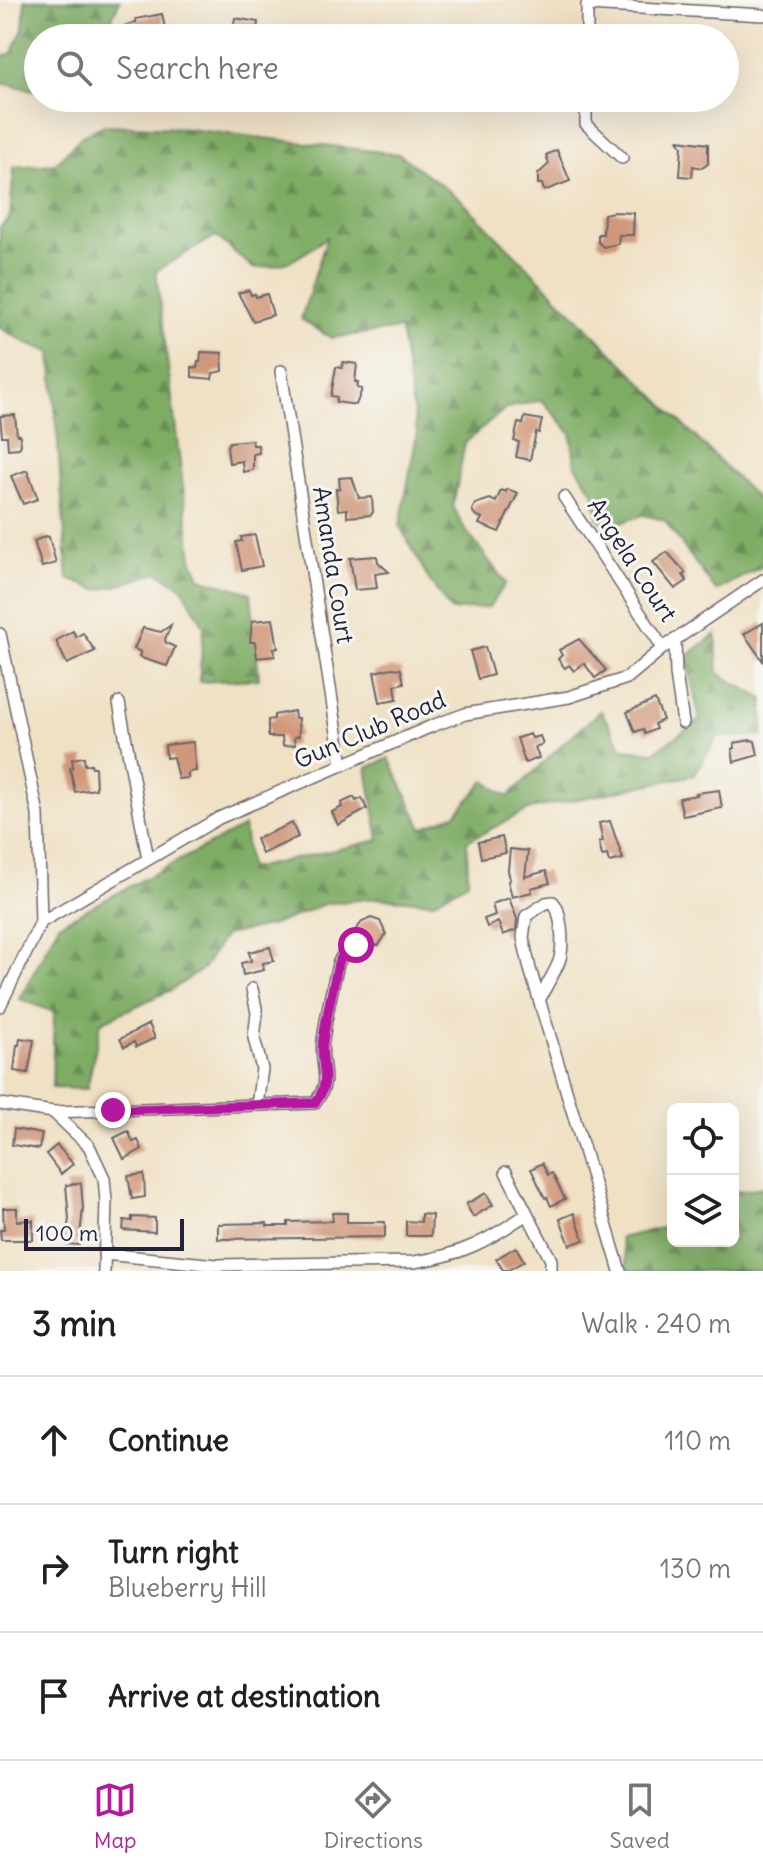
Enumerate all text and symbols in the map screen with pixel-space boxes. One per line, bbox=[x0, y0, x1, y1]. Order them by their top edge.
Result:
search box bbox=[24, 24, 739, 112]
icon: search bbox=[52, 46, 96, 90]
text: Search here bbox=[116, 49, 279, 87]
street label: Amanda Court bbox=[307, 484, 361, 645]
street label: Angela Court bbox=[582, 492, 684, 627]
street label: Gun Club Road bbox=[289, 684, 450, 774]
route start bbox=[338, 927, 374, 963]
route end bbox=[95, 1092, 131, 1128]
map controls bbox=[667, 1103, 739, 1247]
button: locate bbox=[667, 1103, 739, 1175]
button: layers bbox=[667, 1175, 739, 1247]
scale bar bbox=[24, 1215, 184, 1251]
text: 100 m bbox=[36, 1219, 98, 1247]
text: 3 min bbox=[32, 1302, 117, 1345]
text: Walk · 240 m bbox=[581, 1307, 731, 1340]
icon: ahead bbox=[32, 1418, 76, 1462]
text: Continue bbox=[108, 1421, 229, 1459]
text: 110 m bbox=[664, 1424, 731, 1457]
text: Turn right bbox=[108, 1533, 239, 1571]
icon: right bbox=[32, 1546, 76, 1590]
text: 130 m bbox=[660, 1552, 731, 1585]
text: Blueberry Hill bbox=[108, 1571, 267, 1604]
icon: arrive bbox=[32, 1674, 76, 1718]
text: Arrive at destination bbox=[108, 1677, 380, 1715]
tab: Map bbox=[93, 1778, 137, 1854]
tab: Directions bbox=[324, 1778, 423, 1854]
tab: Saved bbox=[609, 1778, 670, 1854]

